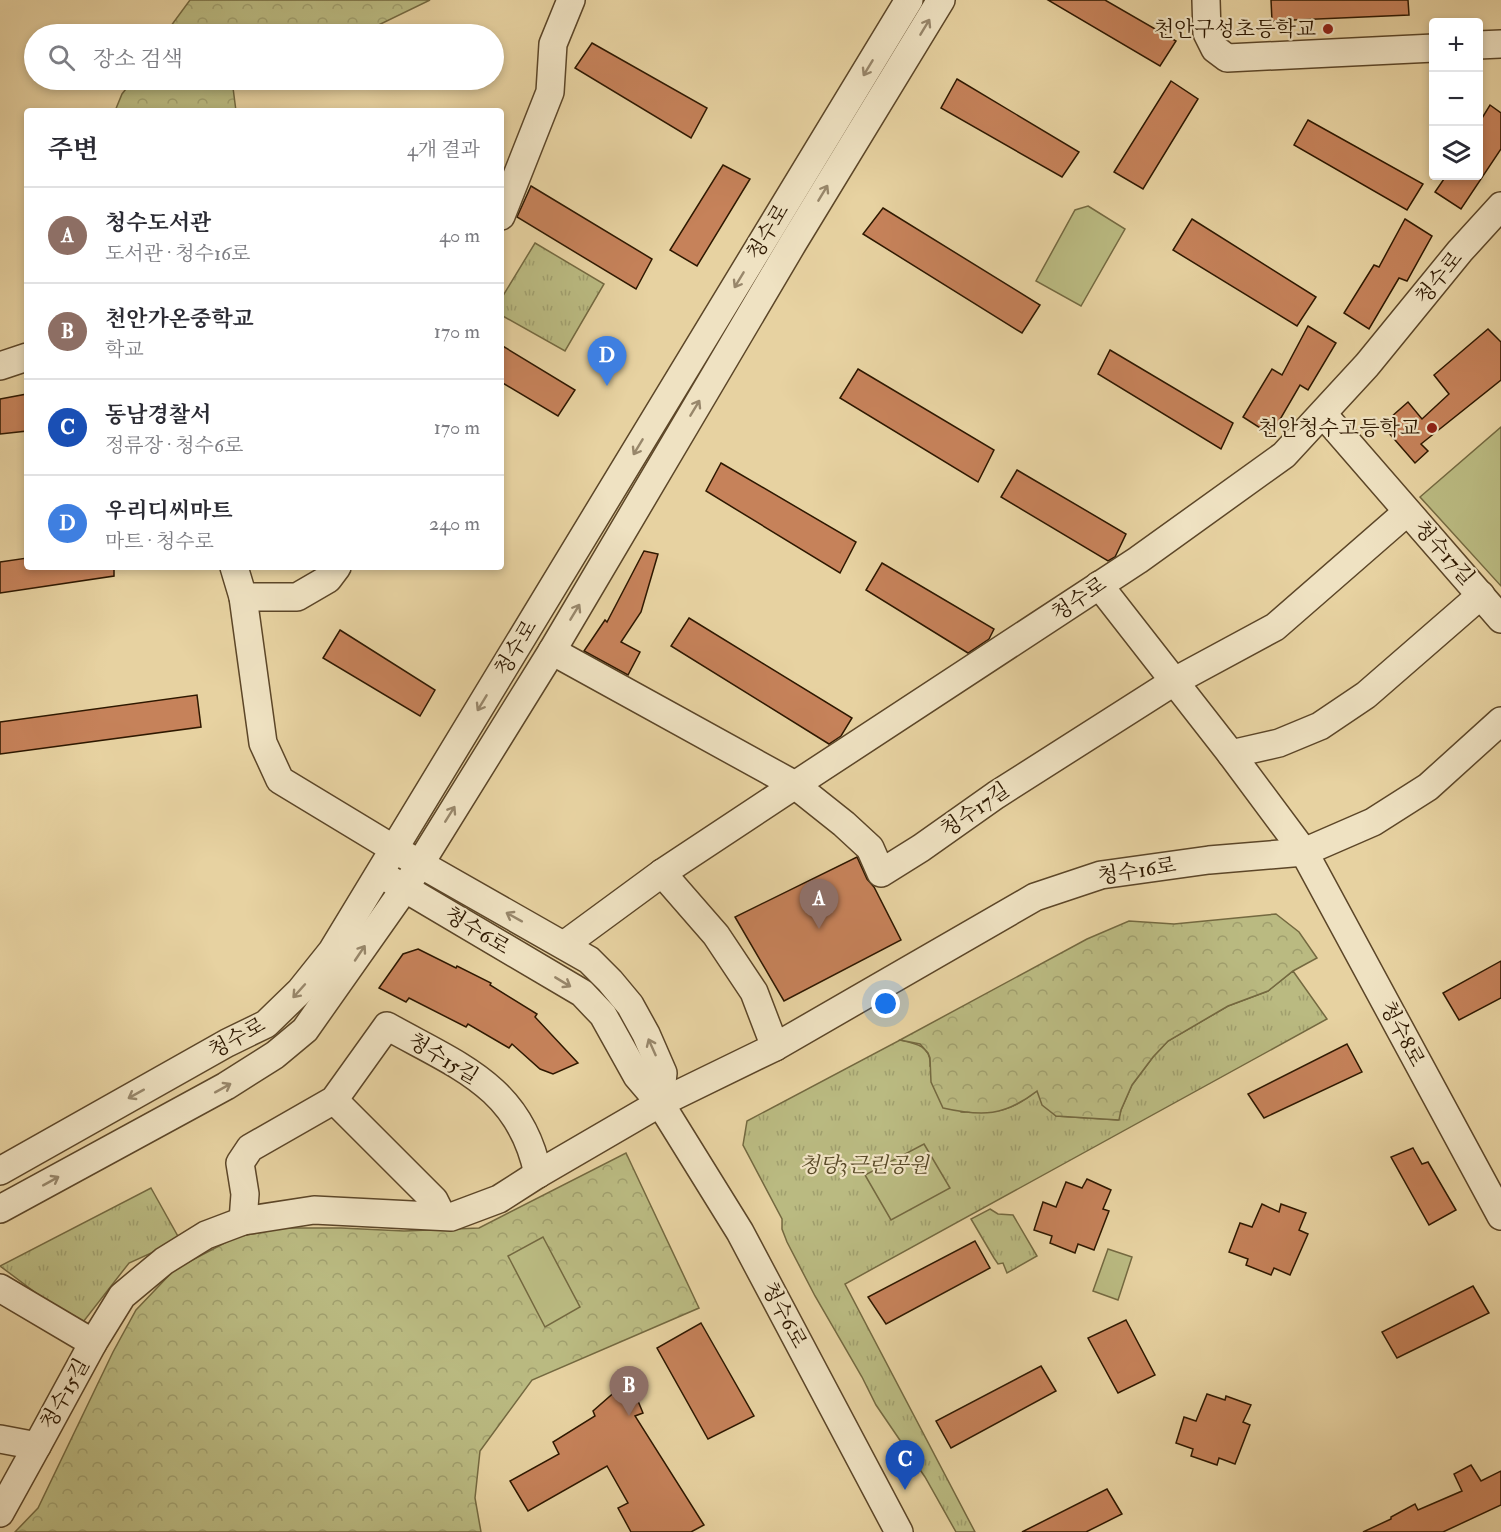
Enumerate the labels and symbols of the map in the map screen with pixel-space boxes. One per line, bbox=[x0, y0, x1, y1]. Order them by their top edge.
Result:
place label: 천안구성초등학교 bbox=[1154, 16, 1316, 43]
one-way arrow bbox=[919, 19, 931, 36]
marker: 천안구성초등학교 bbox=[1321, 22, 1335, 36]
one-way arrow bbox=[862, 59, 874, 76]
one-way arrow bbox=[818, 185, 830, 202]
street label: 청수로 bbox=[741, 199, 795, 265]
street label: 청수로 bbox=[1409, 246, 1469, 310]
one-way arrow bbox=[733, 271, 745, 288]
pin: D bbox=[588, 336, 626, 386]
one-way arrow bbox=[690, 400, 702, 417]
place label: 천안청수고등학교 bbox=[1258, 415, 1420, 442]
marker: 천안청수고등학교 bbox=[1425, 421, 1439, 435]
one-way arrow bbox=[632, 438, 644, 455]
street label: 청수17길 bbox=[1408, 515, 1480, 591]
street label: 청수로 bbox=[1046, 571, 1112, 627]
one-way arrow bbox=[569, 604, 581, 621]
street label: 청수로 bbox=[489, 615, 543, 681]
one-way arrow bbox=[476, 694, 488, 711]
street label: 청수17길 bbox=[935, 777, 1015, 843]
one-way arrow bbox=[445, 806, 457, 823]
street label: 청수16로 bbox=[1096, 851, 1178, 891]
pin: A bbox=[800, 880, 838, 929]
street label: 청수6로 bbox=[439, 901, 515, 961]
one-way arrow bbox=[506, 910, 523, 922]
one-way arrow bbox=[354, 946, 366, 962]
one-way arrow bbox=[554, 976, 571, 988]
one-way arrow bbox=[293, 983, 307, 998]
your location bbox=[871, 989, 900, 1018]
street label: 청수8로 bbox=[1373, 996, 1431, 1072]
street label: 청수로 bbox=[204, 1011, 270, 1065]
street label: 청수15길 bbox=[403, 1027, 483, 1091]
one-way arrow bbox=[645, 1039, 657, 1057]
one-way arrow bbox=[213, 1082, 231, 1093]
one-way arrow bbox=[128, 1089, 145, 1101]
park label: 청당3근린공원 bbox=[799, 1152, 931, 1179]
one-way arrow bbox=[42, 1175, 59, 1187]
street label: 청수6로 bbox=[755, 1277, 813, 1353]
street label: 청수15길 bbox=[34, 1354, 96, 1434]
pin: B bbox=[610, 1366, 648, 1416]
pin: C bbox=[886, 1440, 924, 1490]

